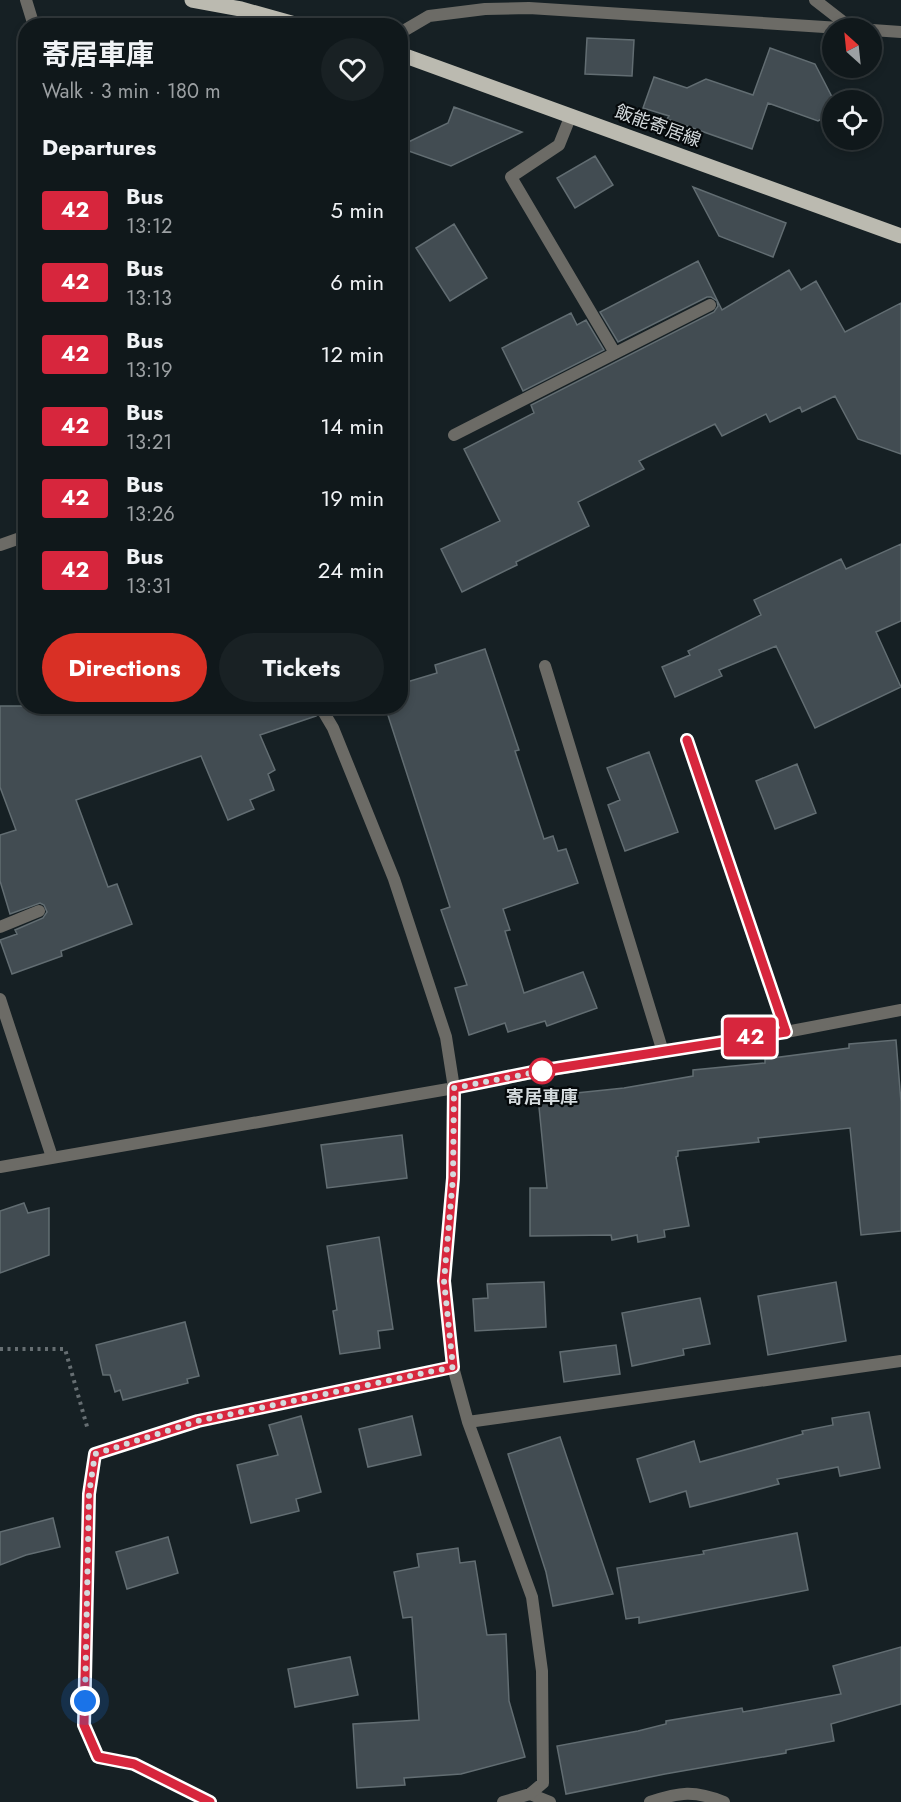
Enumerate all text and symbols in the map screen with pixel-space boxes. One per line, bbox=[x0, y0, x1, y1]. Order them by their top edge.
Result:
north arrow bbox=[822, 18, 882, 78]
map controls bbox=[822, 18, 882, 150]
text: 寄居車庫 bbox=[42, 34, 154, 75]
button: heart bbox=[321, 38, 384, 101]
text: Walk · 3 min · 180 m bbox=[42, 77, 221, 106]
button: locate bbox=[822, 90, 882, 150]
street label: 飯能寄居線 bbox=[611, 98, 705, 154]
text: Departures bbox=[42, 131, 156, 163]
text: Bus bbox=[126, 180, 163, 212]
text: 5 min bbox=[331, 194, 384, 226]
text: 42 bbox=[61, 195, 89, 225]
text: 13:12 bbox=[126, 212, 172, 241]
text: Bus bbox=[126, 252, 163, 284]
text: 6 min bbox=[330, 266, 384, 298]
text: 42 bbox=[61, 267, 89, 297]
text: 13:13 bbox=[126, 284, 172, 313]
text: Bus bbox=[126, 324, 163, 356]
text: 12 min bbox=[321, 338, 384, 370]
text: 42 bbox=[61, 339, 89, 369]
text: 13:19 bbox=[126, 356, 172, 385]
text: Bus bbox=[126, 396, 163, 428]
text: 14 min bbox=[320, 410, 384, 442]
text: 42 bbox=[61, 411, 89, 441]
text: 13:21 bbox=[126, 428, 172, 457]
text: Bus bbox=[126, 468, 163, 500]
text: 19 min bbox=[320, 482, 384, 514]
text: 42 bbox=[61, 483, 89, 513]
text: 13:26 bbox=[126, 500, 175, 529]
text: Bus bbox=[126, 540, 163, 572]
text: 24 min bbox=[318, 554, 384, 586]
text: 42 bbox=[61, 555, 89, 585]
text: 13:31 bbox=[126, 572, 172, 601]
button: Directions bbox=[42, 633, 207, 702]
button: Tickets bbox=[219, 633, 384, 702]
line badge: 42 bbox=[723, 1018, 777, 1056]
text: 42 bbox=[736, 1022, 764, 1052]
marker: 寄居車庫 bbox=[529, 1058, 555, 1084]
place label: 寄居車庫 bbox=[506, 1084, 578, 1110]
your location bbox=[70, 1686, 100, 1716]

